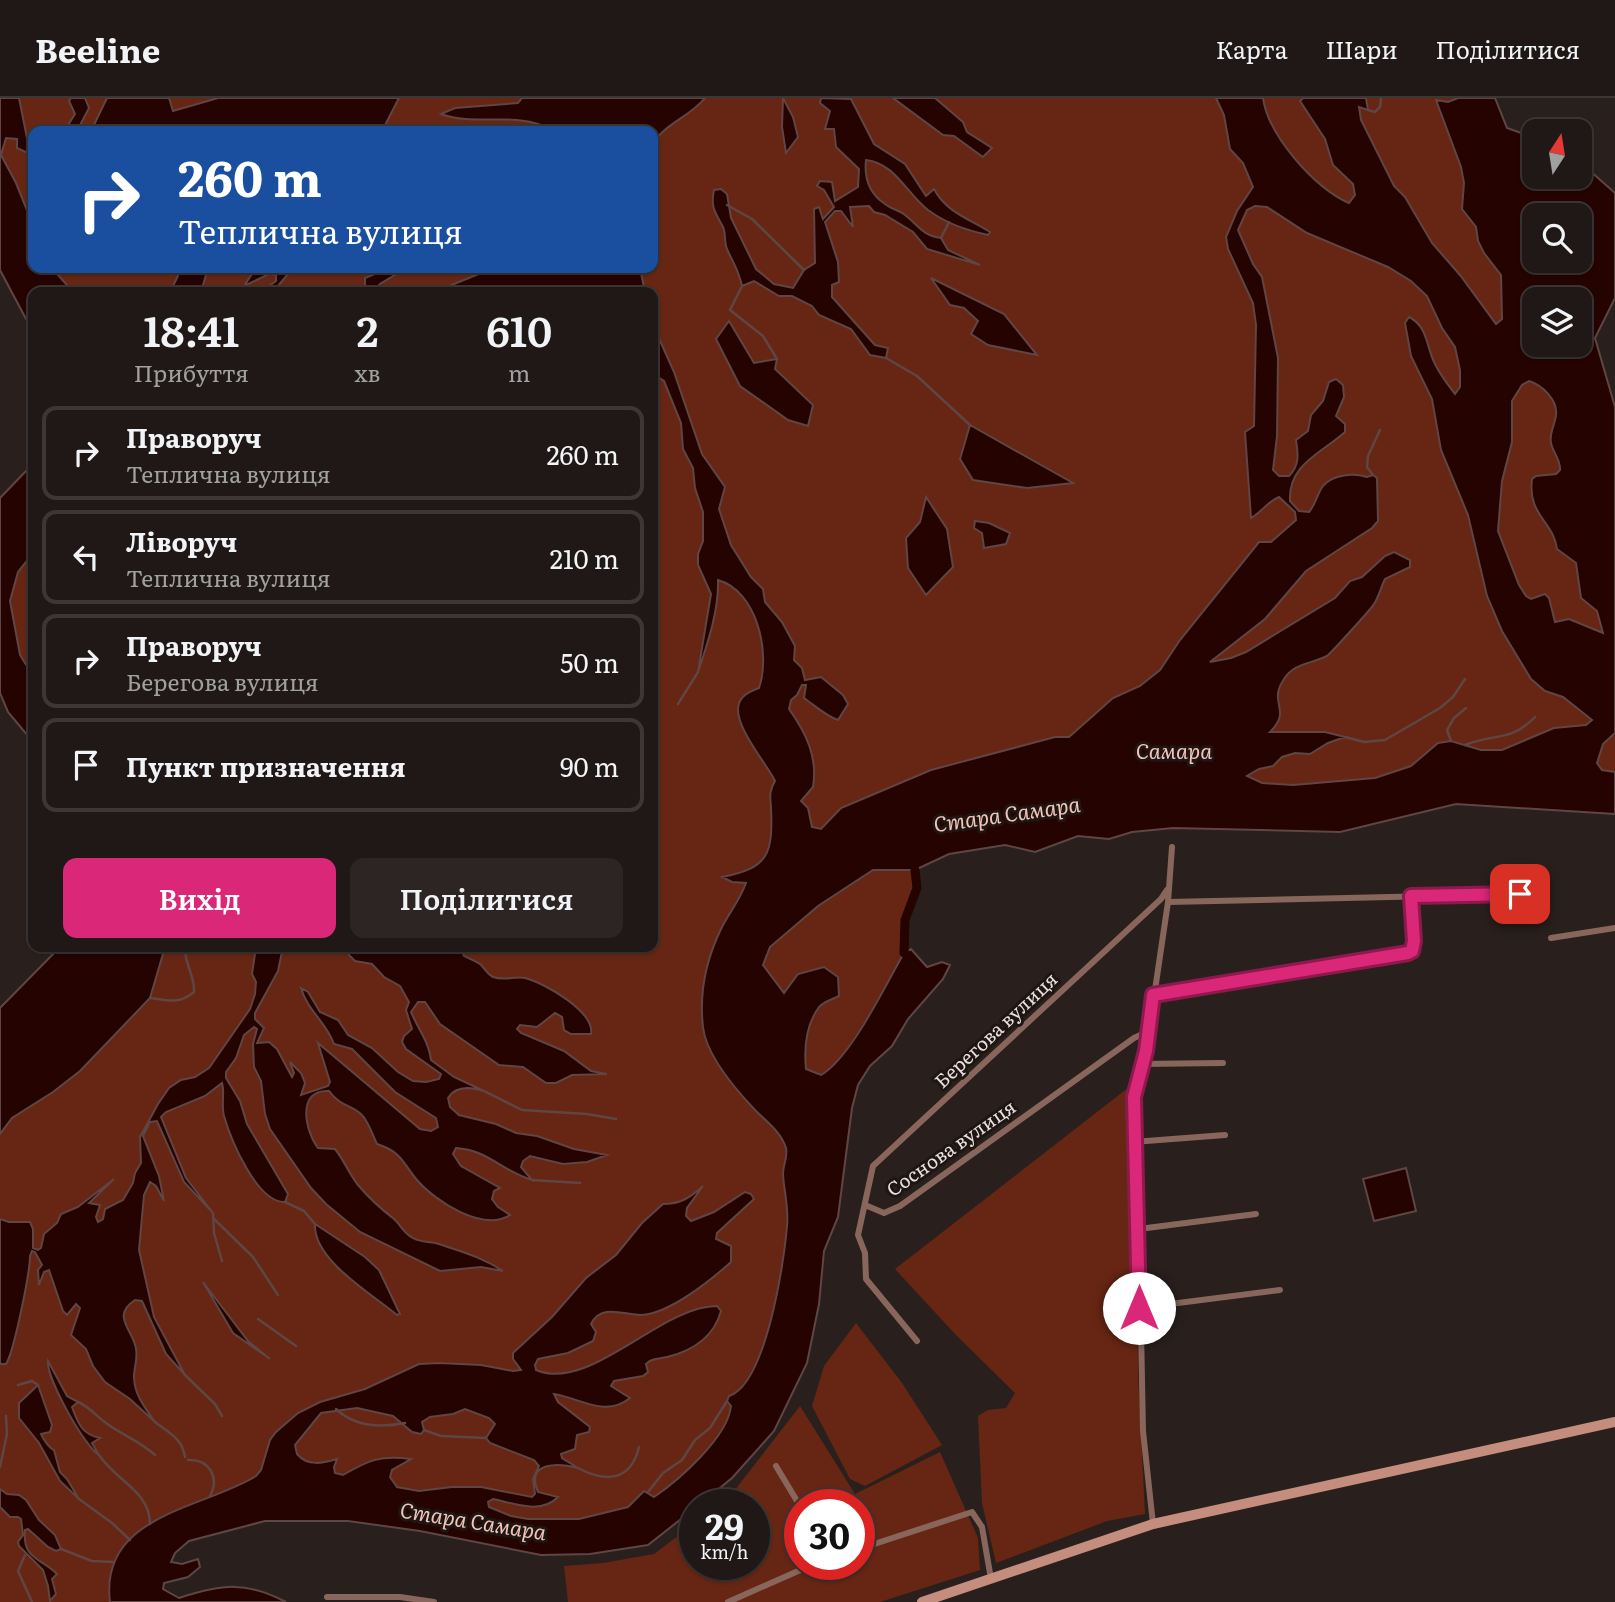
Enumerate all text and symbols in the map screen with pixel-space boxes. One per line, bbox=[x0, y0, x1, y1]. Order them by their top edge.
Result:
text: Beeline bbox=[35, 24, 160, 73]
text: Карта bbox=[1216, 31, 1288, 66]
text: Шари bbox=[1326, 31, 1398, 66]
text: Поділитися bbox=[1436, 31, 1580, 66]
north arrow bbox=[1522, 119, 1592, 189]
map controls bbox=[1522, 119, 1592, 357]
text: 260 m bbox=[178, 139, 322, 212]
icon: right bbox=[63, 154, 154, 245]
button: search bbox=[1522, 203, 1592, 273]
text: Теплична вулиця bbox=[178, 206, 463, 254]
button: layers bbox=[1522, 287, 1592, 357]
text: 18:41 bbox=[143, 298, 239, 360]
text: 2 bbox=[356, 298, 379, 360]
text: 610 bbox=[486, 298, 552, 360]
text: Прибуття bbox=[134, 355, 249, 389]
text: хв bbox=[355, 355, 380, 389]
text: m bbox=[508, 355, 530, 389]
text: Праворуч bbox=[126, 417, 262, 456]
icon: right bbox=[67, 434, 105, 472]
text: 260 m bbox=[546, 434, 619, 473]
text: Теплична вулиця bbox=[126, 456, 331, 490]
text: Ліворуч bbox=[126, 521, 237, 560]
icon: left bbox=[67, 538, 105, 576]
text: 210 m bbox=[550, 538, 619, 577]
text: Теплична вулиця bbox=[126, 560, 331, 594]
text: Праворуч bbox=[126, 625, 262, 664]
icon: right bbox=[67, 642, 105, 680]
text: 50 m bbox=[560, 642, 619, 681]
text: Берегова вулиця bbox=[126, 664, 319, 698]
water label: Самара bbox=[1136, 734, 1212, 765]
icon: arrive bbox=[67, 746, 105, 784]
text: Пункт призначення bbox=[126, 746, 406, 785]
text: 90 m bbox=[560, 746, 619, 785]
water label: Стара Самара bbox=[931, 787, 1082, 838]
button: Вихід bbox=[63, 858, 336, 938]
button: Поділитися bbox=[350, 858, 623, 938]
pin bbox=[1490, 864, 1550, 924]
icon: arrive bbox=[1501, 875, 1539, 913]
street label: Берегова вулиця bbox=[928, 965, 1063, 1094]
street label: Соснова вулиця bbox=[880, 1092, 1021, 1202]
position arrow bbox=[1102, 1271, 1176, 1345]
speed limit sign: 30 bbox=[784, 1489, 875, 1580]
water label: Стара Самара bbox=[398, 1493, 549, 1546]
text: 29 bbox=[705, 1499, 744, 1551]
text: km/h bbox=[701, 1538, 748, 1565]

